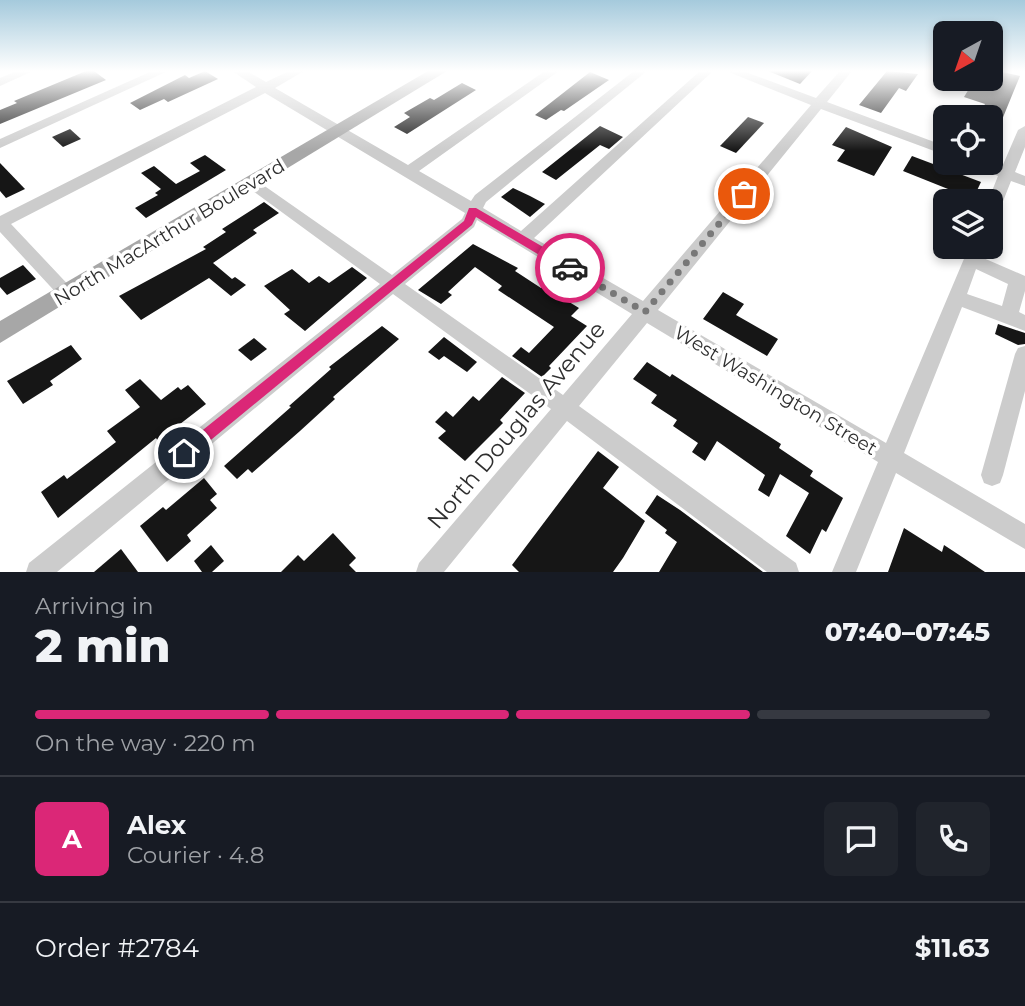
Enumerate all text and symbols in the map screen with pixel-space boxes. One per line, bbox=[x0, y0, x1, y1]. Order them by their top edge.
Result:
north arrow bbox=[933, 21, 1003, 91]
map controls bbox=[933, 21, 1003, 259]
button: locate bbox=[933, 105, 1003, 175]
street label: North MacArthur Boulevard bbox=[50, 154, 289, 311]
pin bbox=[714, 164, 774, 224]
icon: bag bbox=[725, 175, 763, 213]
button: layers bbox=[933, 189, 1003, 259]
courier bbox=[535, 233, 605, 303]
icon: car bbox=[551, 249, 589, 287]
street label: North Douglas Avenue bbox=[421, 316, 611, 534]
street label: West Washington Street bbox=[670, 321, 882, 460]
pin bbox=[154, 423, 214, 483]
icon: home bbox=[165, 434, 203, 472]
text: Arriving in bbox=[35, 592, 154, 620]
text: 07:40–07:45 bbox=[825, 616, 990, 648]
text: 2 min bbox=[35, 617, 170, 674]
text: On the way · 220 m bbox=[35, 729, 256, 757]
button: chat bbox=[824, 802, 898, 876]
button: phone bbox=[916, 802, 990, 876]
text: Alex bbox=[127, 809, 186, 841]
text: A bbox=[62, 823, 82, 855]
text: Courier · 4.8 bbox=[127, 841, 264, 869]
text: Order #2784 bbox=[35, 932, 199, 964]
text: $11.63 bbox=[915, 932, 990, 964]

